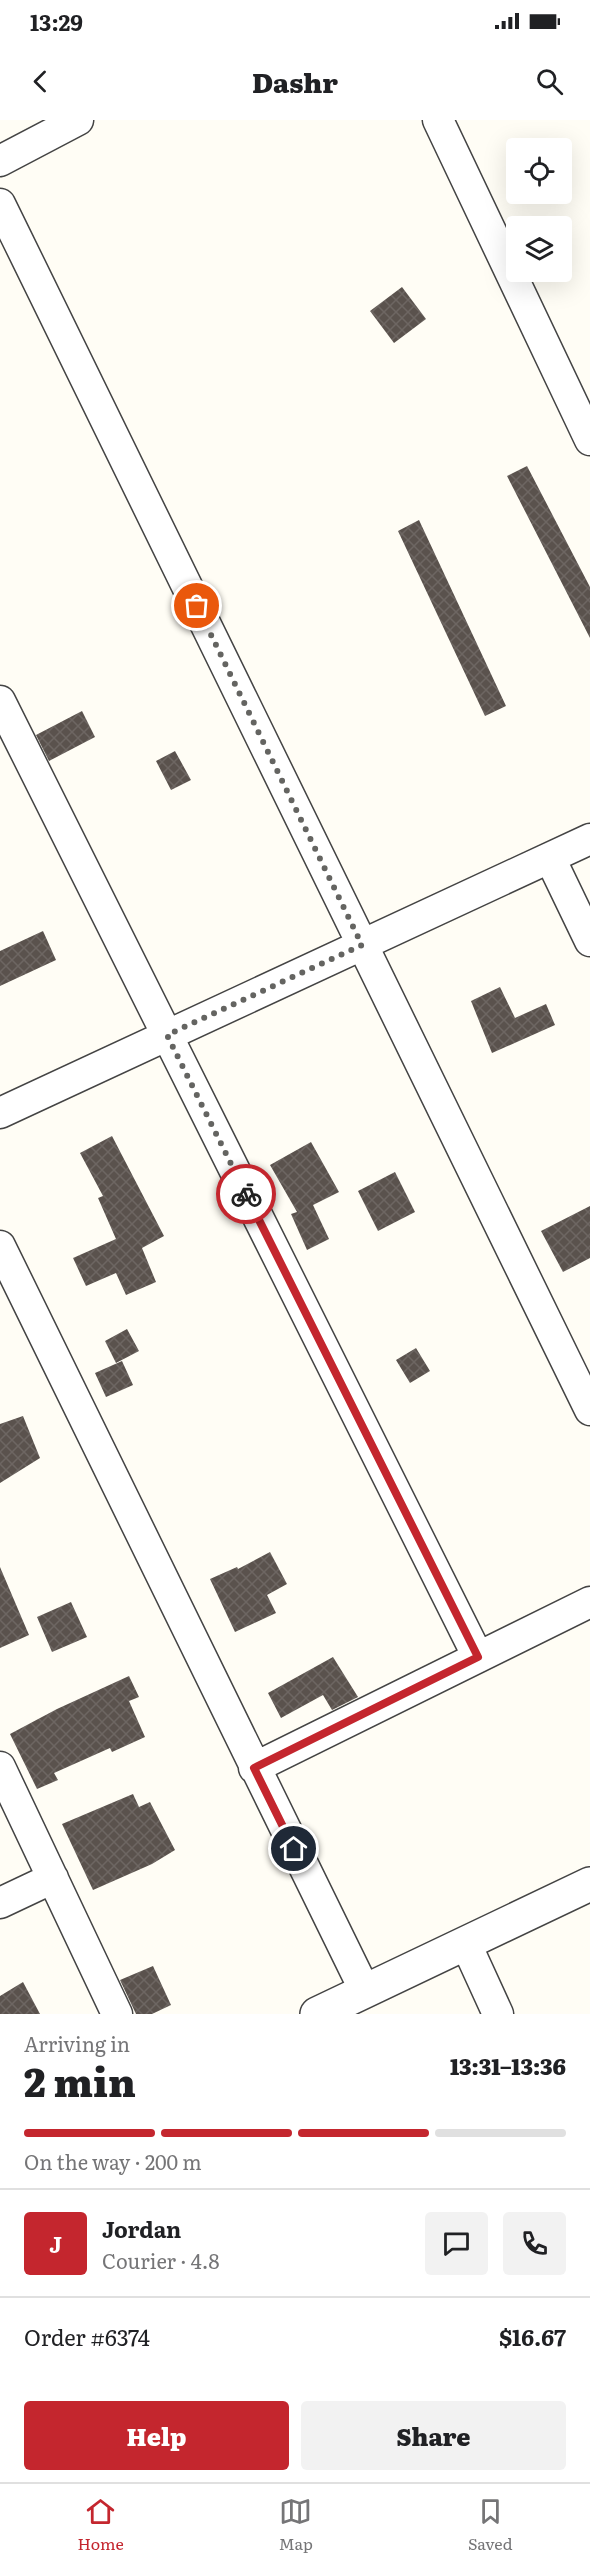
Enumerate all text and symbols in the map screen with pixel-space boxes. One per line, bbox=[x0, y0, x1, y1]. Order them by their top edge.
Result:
text: 13:29 bbox=[30, 5, 83, 38]
text: Dashr bbox=[252, 61, 338, 101]
icon: back bbox=[24, 65, 57, 98]
icon: search bbox=[533, 65, 566, 98]
map controls bbox=[506, 138, 572, 282]
button: locate bbox=[506, 138, 572, 204]
button: layers bbox=[506, 216, 572, 282]
pin bbox=[171, 580, 222, 631]
icon: bag bbox=[180, 589, 213, 622]
courier bbox=[216, 1164, 276, 1224]
icon: bike bbox=[230, 1178, 263, 1211]
pin bbox=[268, 1823, 319, 1874]
icon: home bbox=[277, 1832, 310, 1865]
text: Arriving in bbox=[24, 2028, 130, 2058]
text: 13:31–13:36 bbox=[450, 2049, 566, 2082]
text: 2 min bbox=[24, 2051, 136, 2109]
text: On the way · 200 m bbox=[24, 2146, 202, 2176]
text: Jordan bbox=[102, 2212, 181, 2245]
button: chat bbox=[425, 2212, 488, 2275]
button: phone bbox=[503, 2212, 566, 2275]
text: J bbox=[49, 2227, 62, 2260]
text: Courier · 4.8 bbox=[102, 2245, 219, 2275]
text: Order #6374 bbox=[24, 2320, 150, 2353]
text: $16.67 bbox=[499, 2320, 566, 2353]
button: Help bbox=[24, 2401, 289, 2470]
button: Share bbox=[301, 2401, 566, 2470]
tab: Home bbox=[78, 2495, 124, 2555]
tab: Map bbox=[279, 2495, 313, 2555]
tab: Saved bbox=[468, 2495, 512, 2555]

